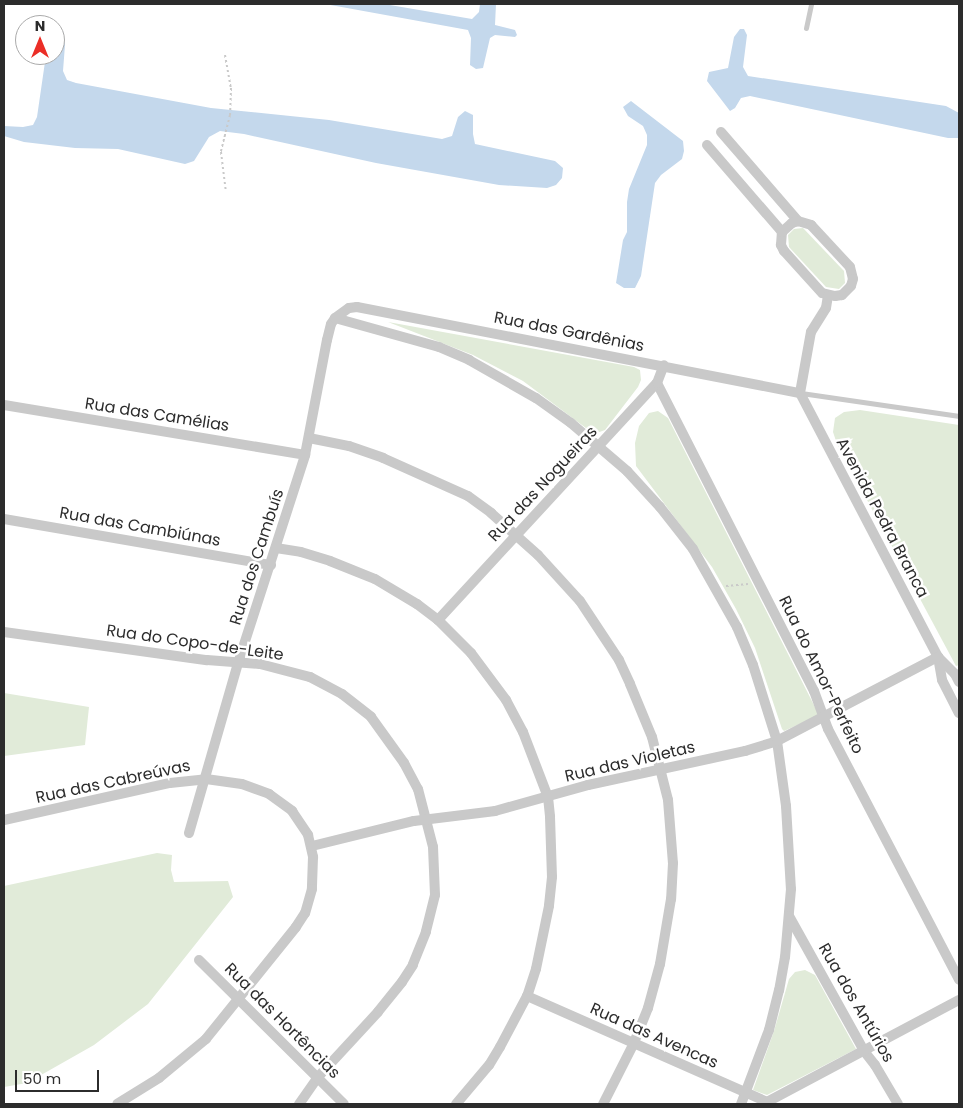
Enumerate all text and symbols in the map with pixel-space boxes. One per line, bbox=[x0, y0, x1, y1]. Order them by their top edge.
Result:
north arrow bbox=[15, 15, 65, 65]
text: N bbox=[35, 16, 45, 36]
street label: Rua das Gardênias bbox=[492, 308, 646, 356]
street label: Rua das Camélias bbox=[83, 394, 231, 436]
street label: Rua das Nogueiras bbox=[485, 422, 601, 546]
street label: Avenida Pedra Branca bbox=[832, 435, 932, 601]
street label: Rua dos Cambuís bbox=[226, 487, 288, 627]
street label: Rua das Cambiúnas bbox=[58, 503, 222, 551]
street label: Rua do Amor-Perfeito bbox=[774, 593, 868, 757]
street label: Rua do Copo-de-Leite bbox=[105, 621, 285, 665]
street label: Rua das Violetas bbox=[563, 738, 697, 786]
street label: Rua das Cabreúvas bbox=[34, 756, 192, 808]
street label: Rua dos Antúrios bbox=[814, 940, 898, 1066]
street label: Rua das Hortências bbox=[220, 959, 344, 1083]
street label: Rua das Avencas bbox=[587, 999, 721, 1073]
scale bar bbox=[18, 1060, 101, 1092]
text: 50 m bbox=[23, 1068, 61, 1089]

